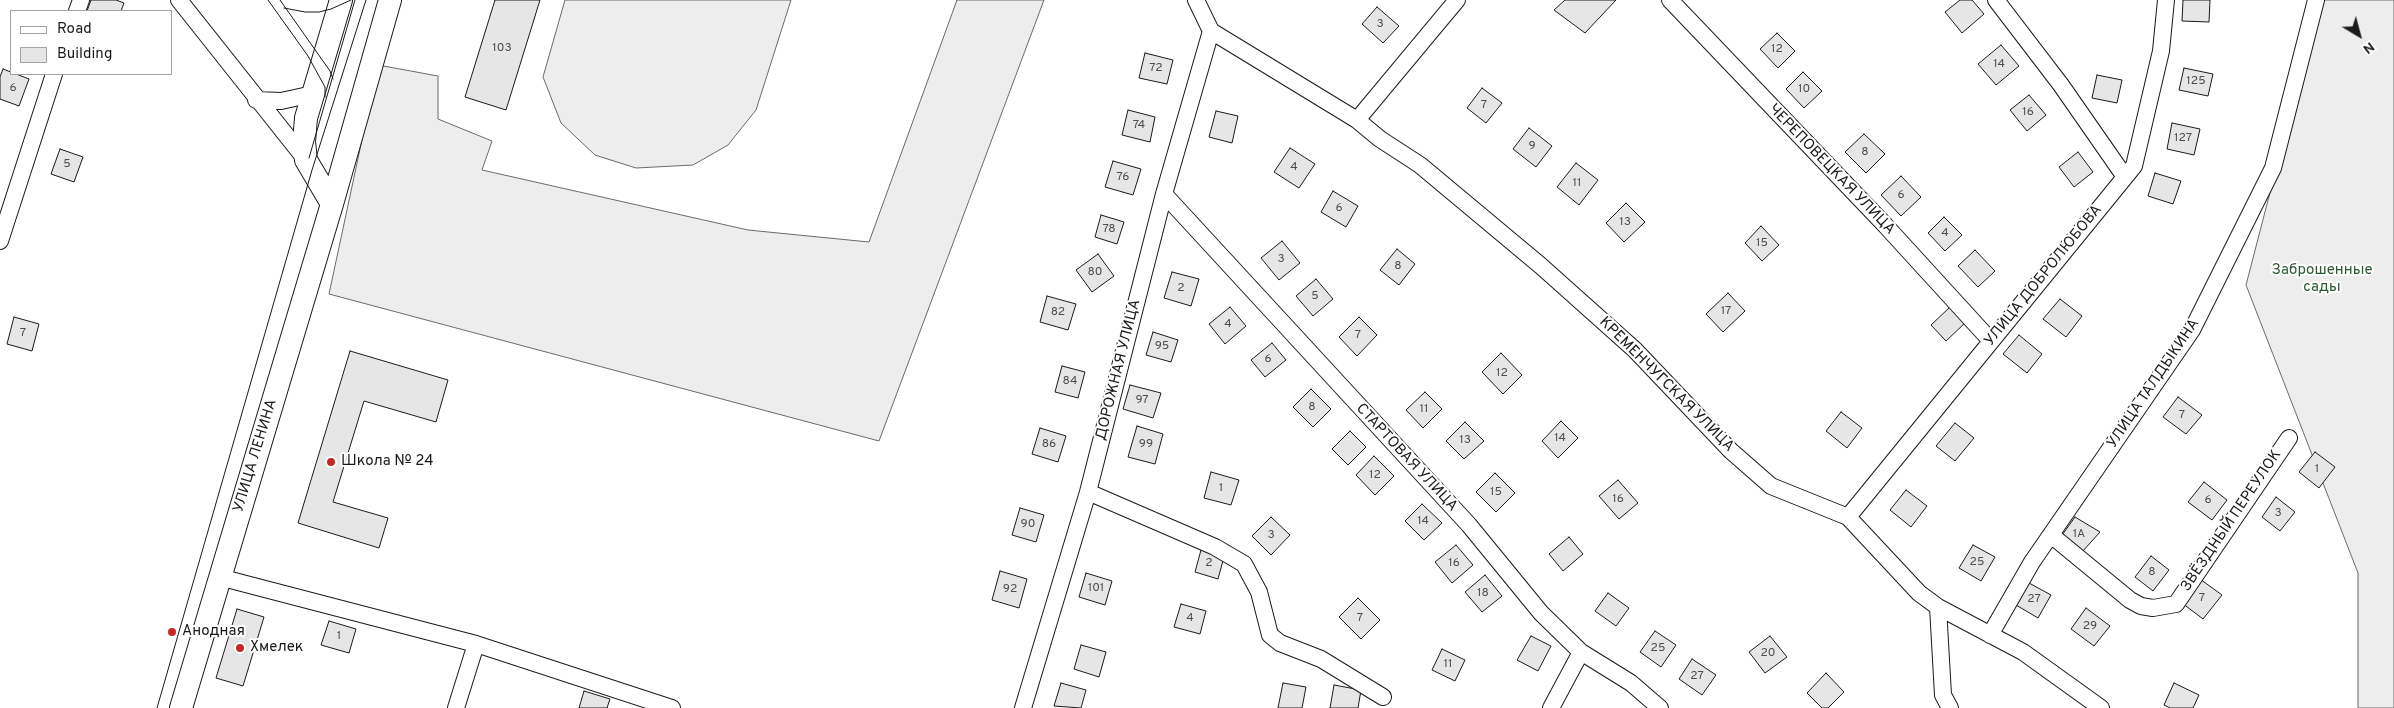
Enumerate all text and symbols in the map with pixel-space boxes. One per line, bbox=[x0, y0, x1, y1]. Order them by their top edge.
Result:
legend bbox=[10, 10, 172, 75]
north arrow bbox=[2334, 10, 2384, 60]
house number: 3 bbox=[1376, 18, 1384, 32]
text: Road bbox=[57, 20, 92, 39]
text: N bbox=[2359, 38, 2377, 57]
house number: 103 bbox=[492, 42, 512, 56]
house number: 12 bbox=[1771, 43, 1783, 57]
text: Building bbox=[57, 45, 112, 64]
house number: 14 bbox=[1993, 58, 2005, 72]
house number: 72 bbox=[1149, 62, 1163, 76]
house number: 125 bbox=[2186, 75, 2206, 89]
house number: 6 bbox=[9, 82, 17, 96]
house number: 10 bbox=[1798, 83, 1810, 97]
house number: 7 bbox=[1481, 99, 1487, 113]
street label: ЧЕРЕПОВЕЦКАЯ УЛИЦА bbox=[1764, 101, 1898, 239]
house number: 16 bbox=[2022, 106, 2034, 120]
house number: 74 bbox=[1133, 119, 1145, 133]
house number: 127 bbox=[2174, 132, 2192, 146]
house number: 9 bbox=[1528, 140, 1536, 154]
house number: 8 bbox=[1861, 146, 1869, 160]
house number: 5 bbox=[63, 158, 71, 172]
house number: 4 bbox=[1290, 161, 1298, 175]
house number: 76 bbox=[1117, 171, 1129, 185]
house number: 11 bbox=[1573, 177, 1581, 191]
house number: 6 bbox=[1897, 189, 1905, 203]
house number: 6 bbox=[1335, 202, 1343, 216]
street label: УЛИЦА ДОБРОЛЮБОВА bbox=[1981, 202, 2107, 350]
house number: 13 bbox=[1619, 216, 1631, 230]
house number: 78 bbox=[1102, 223, 1116, 237]
house number: 4 bbox=[1941, 227, 1949, 241]
house number: 15 bbox=[1756, 237, 1768, 251]
house number: 3 bbox=[1277, 253, 1285, 267]
house number: 8 bbox=[1394, 260, 1402, 274]
park label: Заброшенные сады bbox=[2271, 262, 2373, 297]
house number: 80 bbox=[1088, 266, 1102, 280]
house number: 2 bbox=[1177, 282, 1185, 296]
house number: 5 bbox=[1311, 290, 1319, 304]
street label: ДОРОЖНАЯ УЛИЦА bbox=[1093, 298, 1145, 442]
house number: 17 bbox=[1721, 305, 1731, 319]
house number: 82 bbox=[1051, 306, 1065, 320]
street label: КРЕМЕНЧУГСКАЯ УЛИЦА bbox=[1595, 314, 1737, 456]
street label: УЛИЦА ТАЛДЫКИНА bbox=[2104, 316, 2204, 452]
house number: 4 bbox=[1224, 318, 1232, 332]
house number: 7 bbox=[20, 327, 26, 341]
house number: 7 bbox=[1355, 329, 1361, 343]
house number: 95 bbox=[1155, 340, 1169, 354]
house number: 6 bbox=[1264, 353, 1272, 367]
house number: 12 bbox=[1496, 367, 1508, 381]
house number: 84 bbox=[1063, 375, 1077, 389]
house number: 97 bbox=[1135, 394, 1149, 408]
street label: УЛИЦА ЛЕНИНА bbox=[230, 397, 282, 515]
street label: СТАРТОВАЯ УЛИЦА bbox=[1351, 400, 1461, 516]
house number: 8 bbox=[1308, 401, 1316, 415]
house number: 11 bbox=[1420, 403, 1428, 417]
house number: 7 bbox=[2179, 409, 2185, 423]
house number: 14 bbox=[1554, 432, 1566, 446]
house number: 13 bbox=[1459, 434, 1471, 448]
house number: 86 bbox=[1042, 438, 1056, 452]
house number: 99 bbox=[1139, 438, 1153, 452]
street label: ЗВЁЗДНЫЙ ПЕРЕУЛОК bbox=[2178, 447, 2286, 595]
place label: Школа № 24 bbox=[341, 453, 434, 471]
marker: Школа № 24 bbox=[325, 456, 337, 468]
house number: 1 bbox=[2315, 463, 2319, 477]
house number: 12 bbox=[1369, 469, 1381, 483]
house number: 1 bbox=[1219, 482, 1223, 496]
house number: 15 bbox=[1490, 486, 1502, 500]
house number: 16 bbox=[1612, 493, 1624, 507]
house number: 6 bbox=[2204, 494, 2212, 508]
house number: 3 bbox=[2274, 507, 2282, 521]
house number: 14 bbox=[1417, 515, 1429, 529]
house number: 90 bbox=[1021, 518, 1035, 532]
house number: 1А bbox=[2073, 528, 2085, 542]
house number: 3 bbox=[1267, 529, 1275, 543]
house number: 25 bbox=[1970, 556, 1984, 570]
house number: 2 bbox=[1205, 557, 1213, 571]
house number: 16 bbox=[1448, 557, 1460, 571]
house number: 8 bbox=[2148, 566, 2156, 580]
house number: 101 bbox=[1088, 582, 1104, 596]
house number: 92 bbox=[1003, 583, 1017, 597]
house number: 18 bbox=[1477, 587, 1489, 601]
house number: 7 bbox=[2199, 592, 2205, 606]
house number: 27 bbox=[2027, 593, 2041, 607]
house number: 4 bbox=[1186, 612, 1194, 626]
house number: 7 bbox=[1357, 612, 1363, 626]
house number: 29 bbox=[2083, 620, 2097, 634]
place label: Анодная bbox=[182, 623, 245, 641]
marker: Анодная bbox=[166, 626, 178, 638]
house number: 1 bbox=[337, 630, 341, 644]
place label: Хмелек bbox=[250, 639, 303, 657]
marker: Хмелек bbox=[234, 642, 246, 654]
house number: 25 bbox=[1651, 642, 1665, 656]
house number: 20 bbox=[1760, 647, 1776, 661]
house number: 11 bbox=[1444, 658, 1452, 672]
house number: 27 bbox=[1690, 670, 1704, 684]

